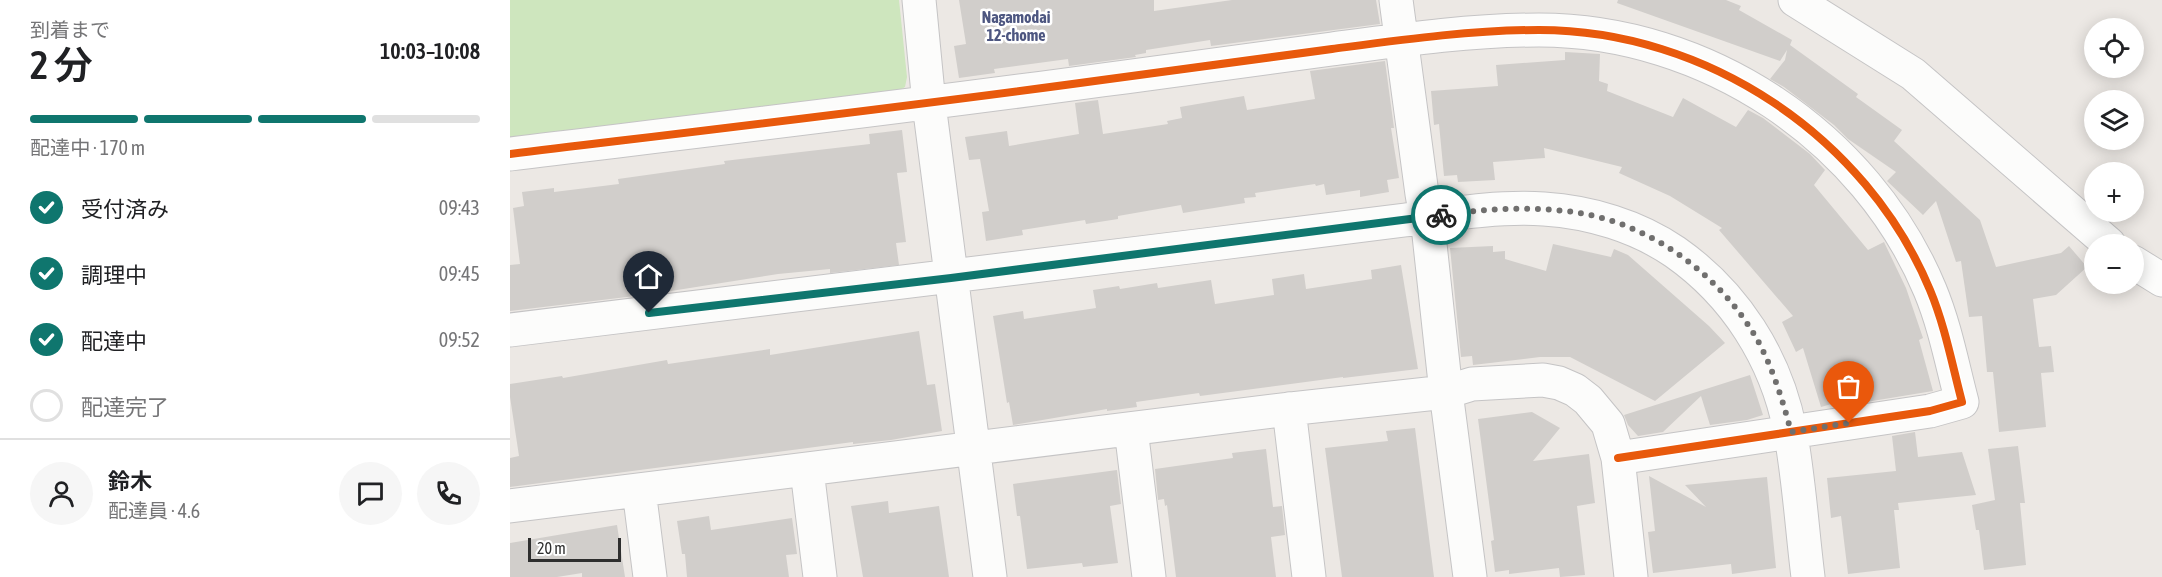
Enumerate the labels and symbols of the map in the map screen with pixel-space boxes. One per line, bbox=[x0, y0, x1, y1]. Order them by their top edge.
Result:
district label: Nagamodai 12-chome bbox=[982, 8, 1051, 44]
courier bbox=[1411, 185, 1471, 245]
pin bbox=[623, 251, 674, 313]
pin bbox=[1823, 361, 1874, 423]
scale bar bbox=[528, 535, 621, 562]

